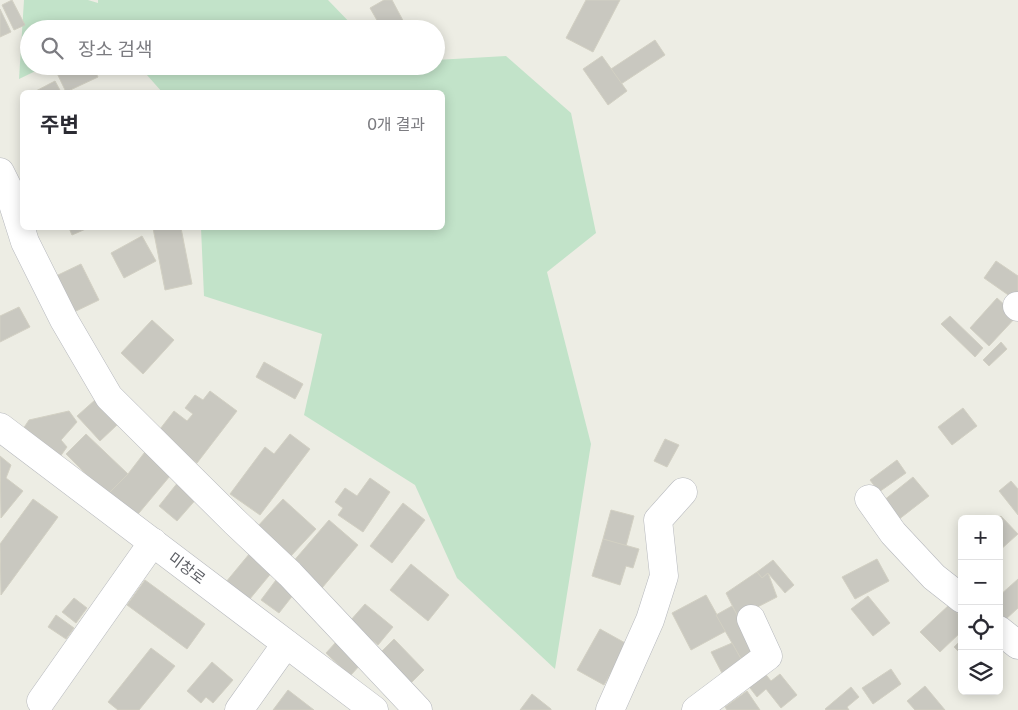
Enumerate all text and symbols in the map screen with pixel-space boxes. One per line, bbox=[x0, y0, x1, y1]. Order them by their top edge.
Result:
search box bbox=[20, 20, 445, 75]
icon: search bbox=[38, 34, 66, 62]
text: 장소 검색 bbox=[78, 38, 153, 60]
text: 주변 bbox=[40, 112, 79, 137]
text: 0개 결과 bbox=[367, 115, 425, 134]
map controls bbox=[958, 515, 1003, 695]
button: + bbox=[958, 515, 1003, 560]
street label: 미창로 bbox=[165, 549, 209, 587]
button: − bbox=[958, 560, 1003, 605]
button: locate bbox=[958, 605, 1003, 650]
button: layers bbox=[958, 650, 1003, 695]

